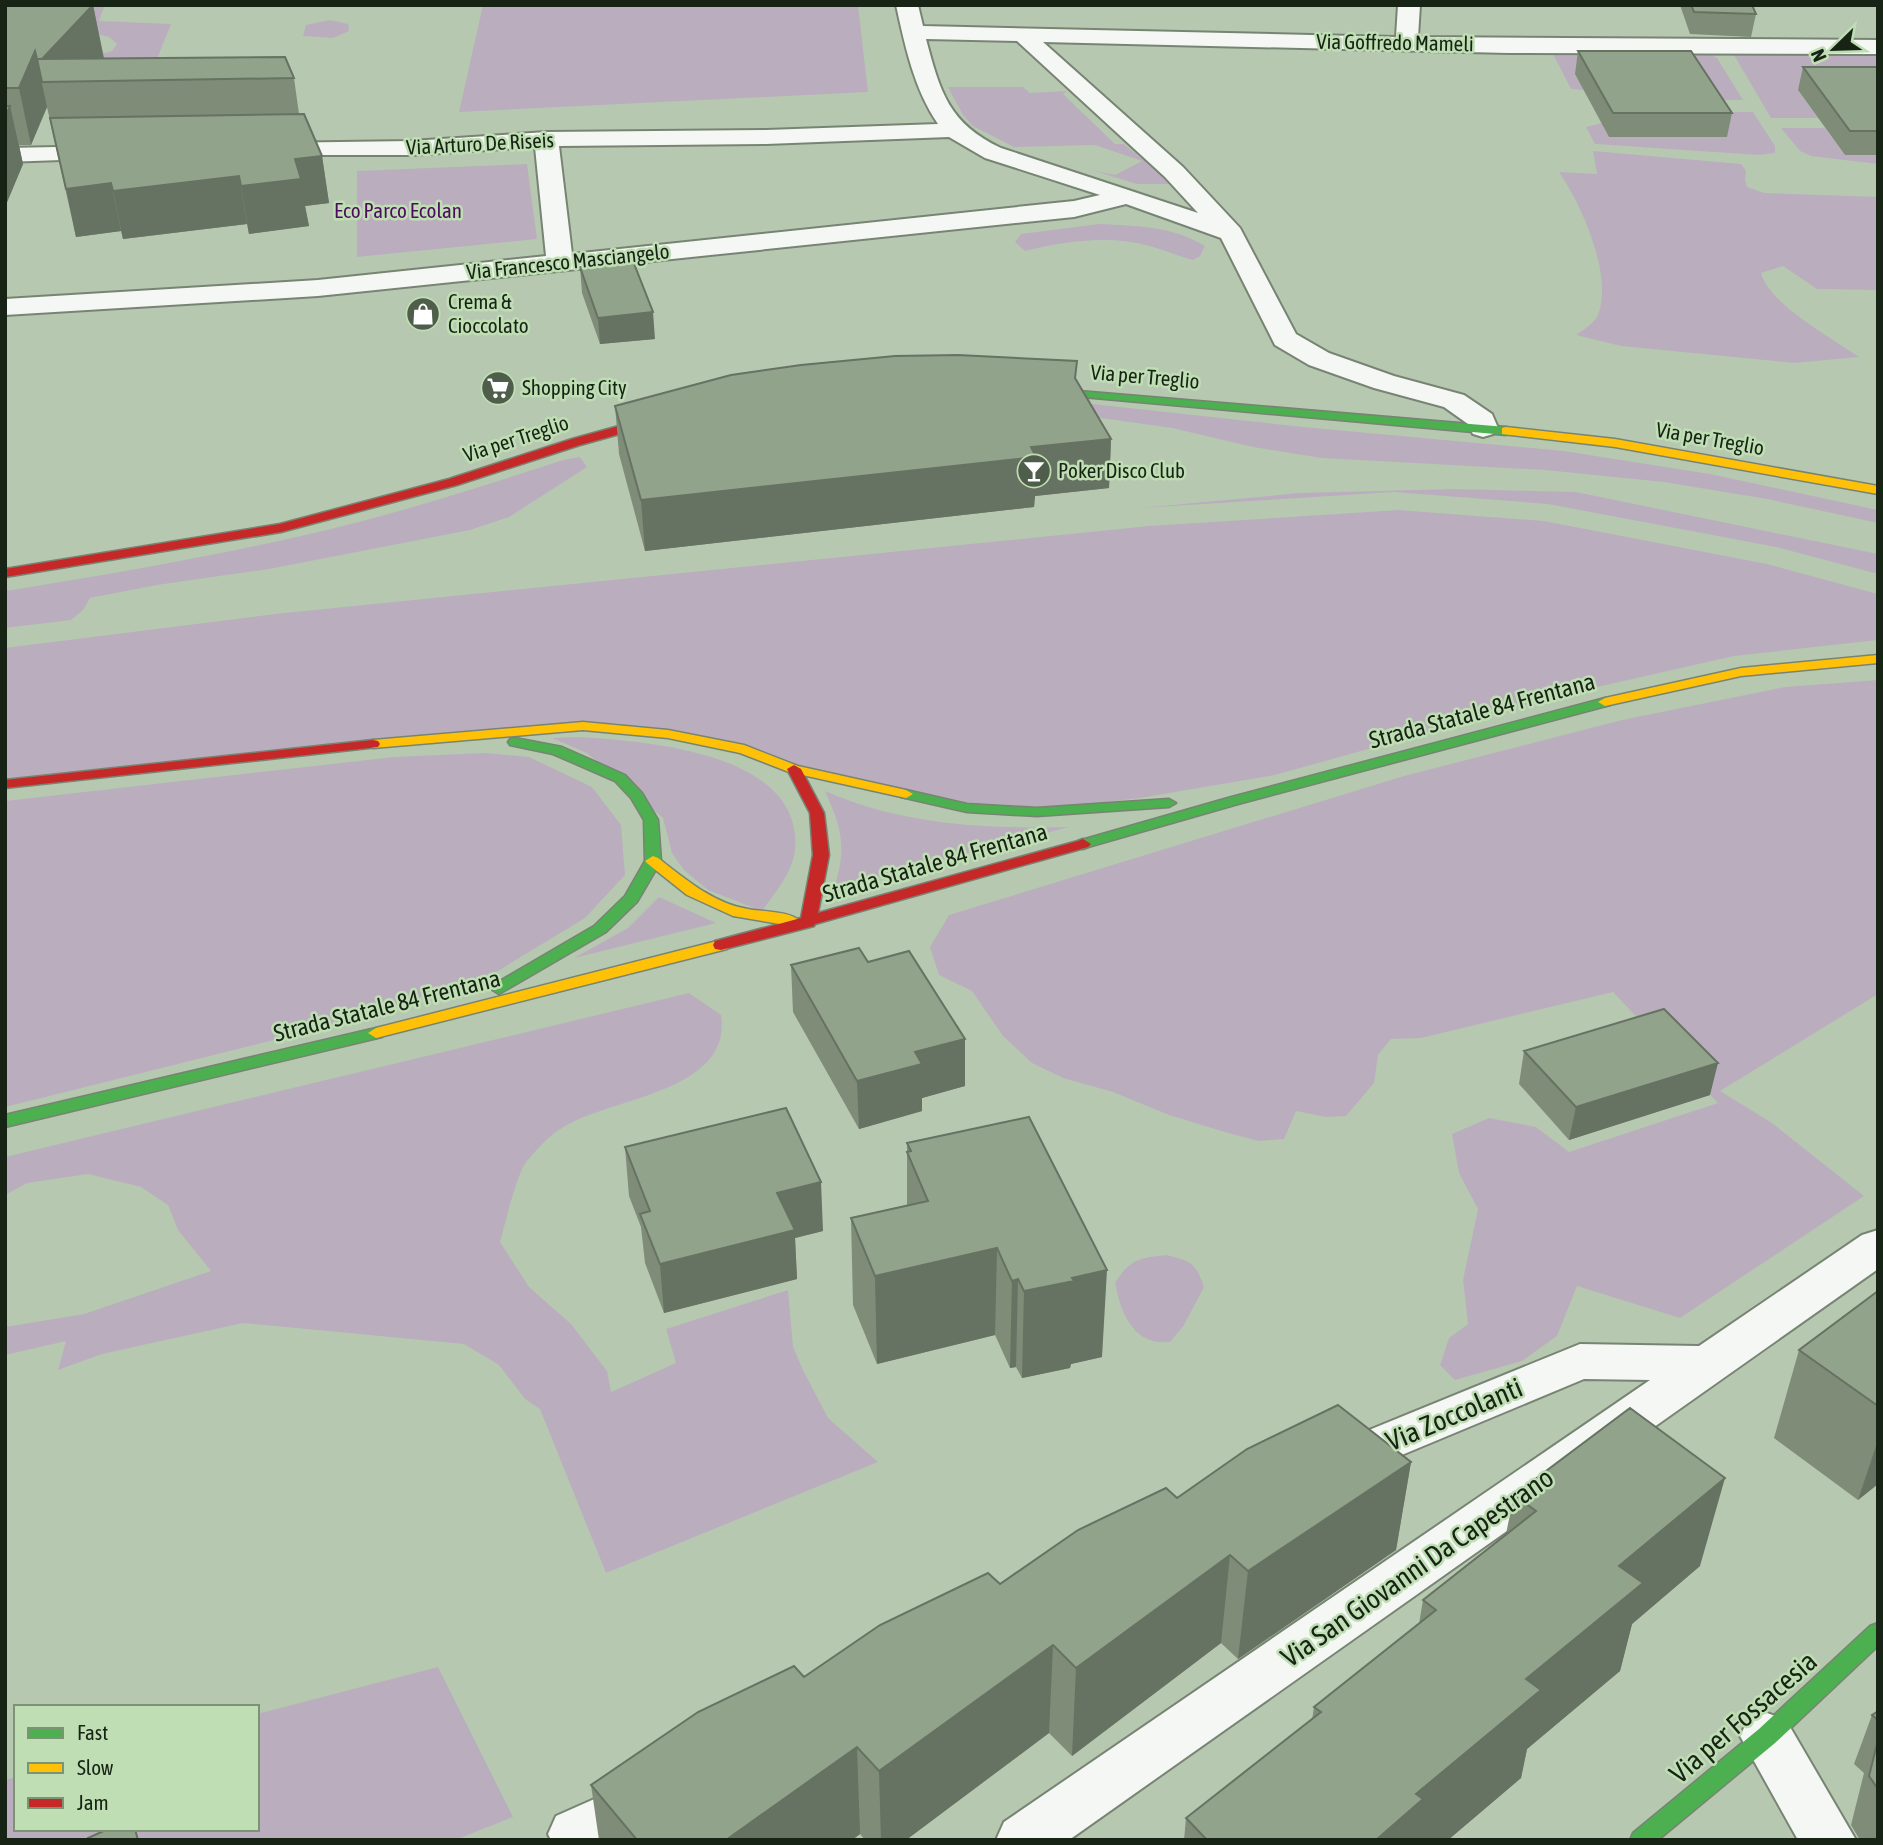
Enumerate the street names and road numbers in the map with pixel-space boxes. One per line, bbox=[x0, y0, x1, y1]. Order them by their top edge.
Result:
street label: Via Goffredo Mameli bbox=[1316, 29, 1474, 55]
street label: Via Arturo De Riseis bbox=[405, 127, 554, 159]
street label: Via Francesco Masciangelo bbox=[465, 238, 671, 284]
street label: Via per Treglio bbox=[1090, 359, 1201, 393]
street label: Via per Treglio bbox=[460, 410, 571, 466]
street label: Via per Treglio bbox=[1654, 417, 1766, 459]
street label: Strada Statale 84 Frentana bbox=[1366, 667, 1598, 754]
street label: Strada Statale 84 Frentana bbox=[819, 817, 1050, 908]
street label: Strada Statale 84 Frentana bbox=[271, 964, 503, 1047]
street label: Via Zoccolanti bbox=[1381, 1371, 1527, 1457]
street label: Via San Giovanni Da Capestrano bbox=[1275, 1461, 1559, 1673]
street label: Via per Fossacesia bbox=[1663, 1645, 1823, 1789]

